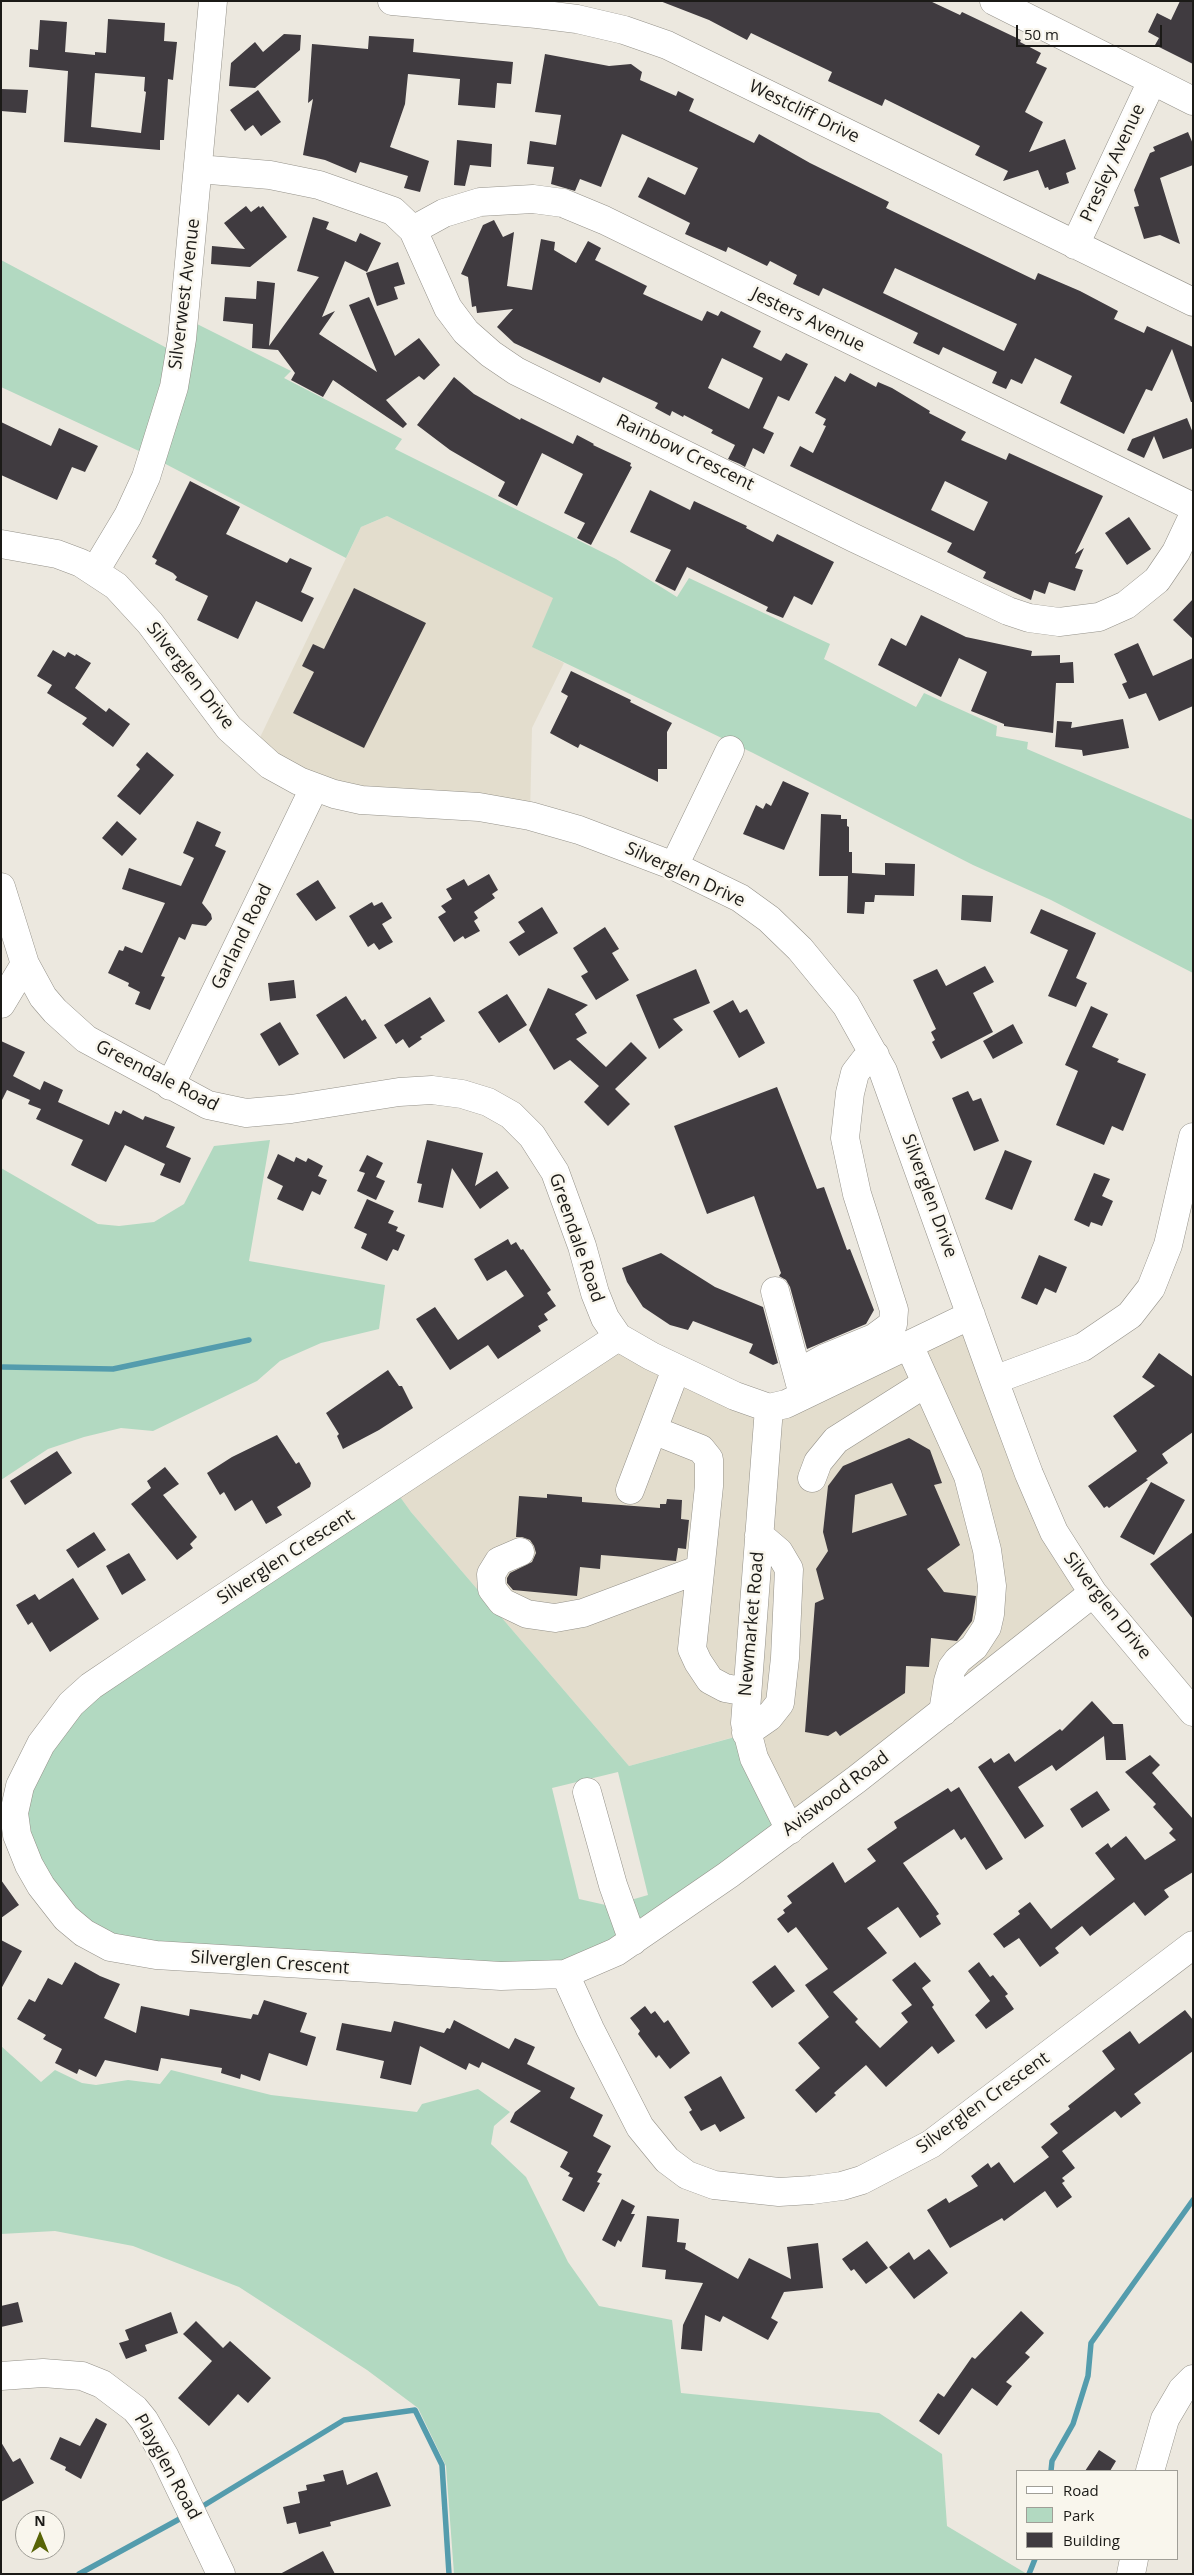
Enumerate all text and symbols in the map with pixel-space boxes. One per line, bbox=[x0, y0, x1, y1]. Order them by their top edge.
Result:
scale bar bbox=[1019, 15, 1165, 47]
text: 50 m bbox=[1024, 24, 1059, 44]
street label: Westcliff Drive bbox=[745, 76, 863, 148]
street label: Presley Avenue bbox=[1076, 100, 1150, 226]
street label: Silverwest Avenue bbox=[165, 217, 205, 371]
street label: Jesters Avenue bbox=[748, 283, 868, 357]
street label: Rainbow Crescent bbox=[613, 410, 757, 496]
street label: Silverglen Drive bbox=[142, 618, 238, 734]
street label: Silverglen Drive bbox=[622, 838, 748, 912]
street label: Garland Road bbox=[207, 881, 277, 993]
street label: Greendale Road bbox=[92, 1036, 222, 1116]
street label: Silverglen Drive bbox=[897, 1131, 961, 1261]
street label: Greendale Road bbox=[544, 1171, 608, 1305]
street label: Silverglen Crescent bbox=[213, 1505, 359, 1609]
street label: Silverglen Drive bbox=[1059, 1548, 1155, 1664]
street label: Newmarket Road bbox=[735, 1551, 769, 1697]
street label: Aviswood Road bbox=[778, 1747, 894, 1841]
street label: Silverglen Crescent bbox=[190, 1947, 350, 1979]
street label: Silverglen Crescent bbox=[912, 2047, 1054, 2159]
street label: Playglen Road bbox=[129, 2410, 205, 2524]
legend bbox=[1016, 2470, 1179, 2560]
text: Road bbox=[1063, 2480, 1099, 2500]
text: Park bbox=[1063, 2505, 1094, 2525]
north arrow bbox=[15, 2510, 65, 2560]
text: N bbox=[34, 2511, 46, 2530]
text: Building bbox=[1063, 2530, 1120, 2550]

